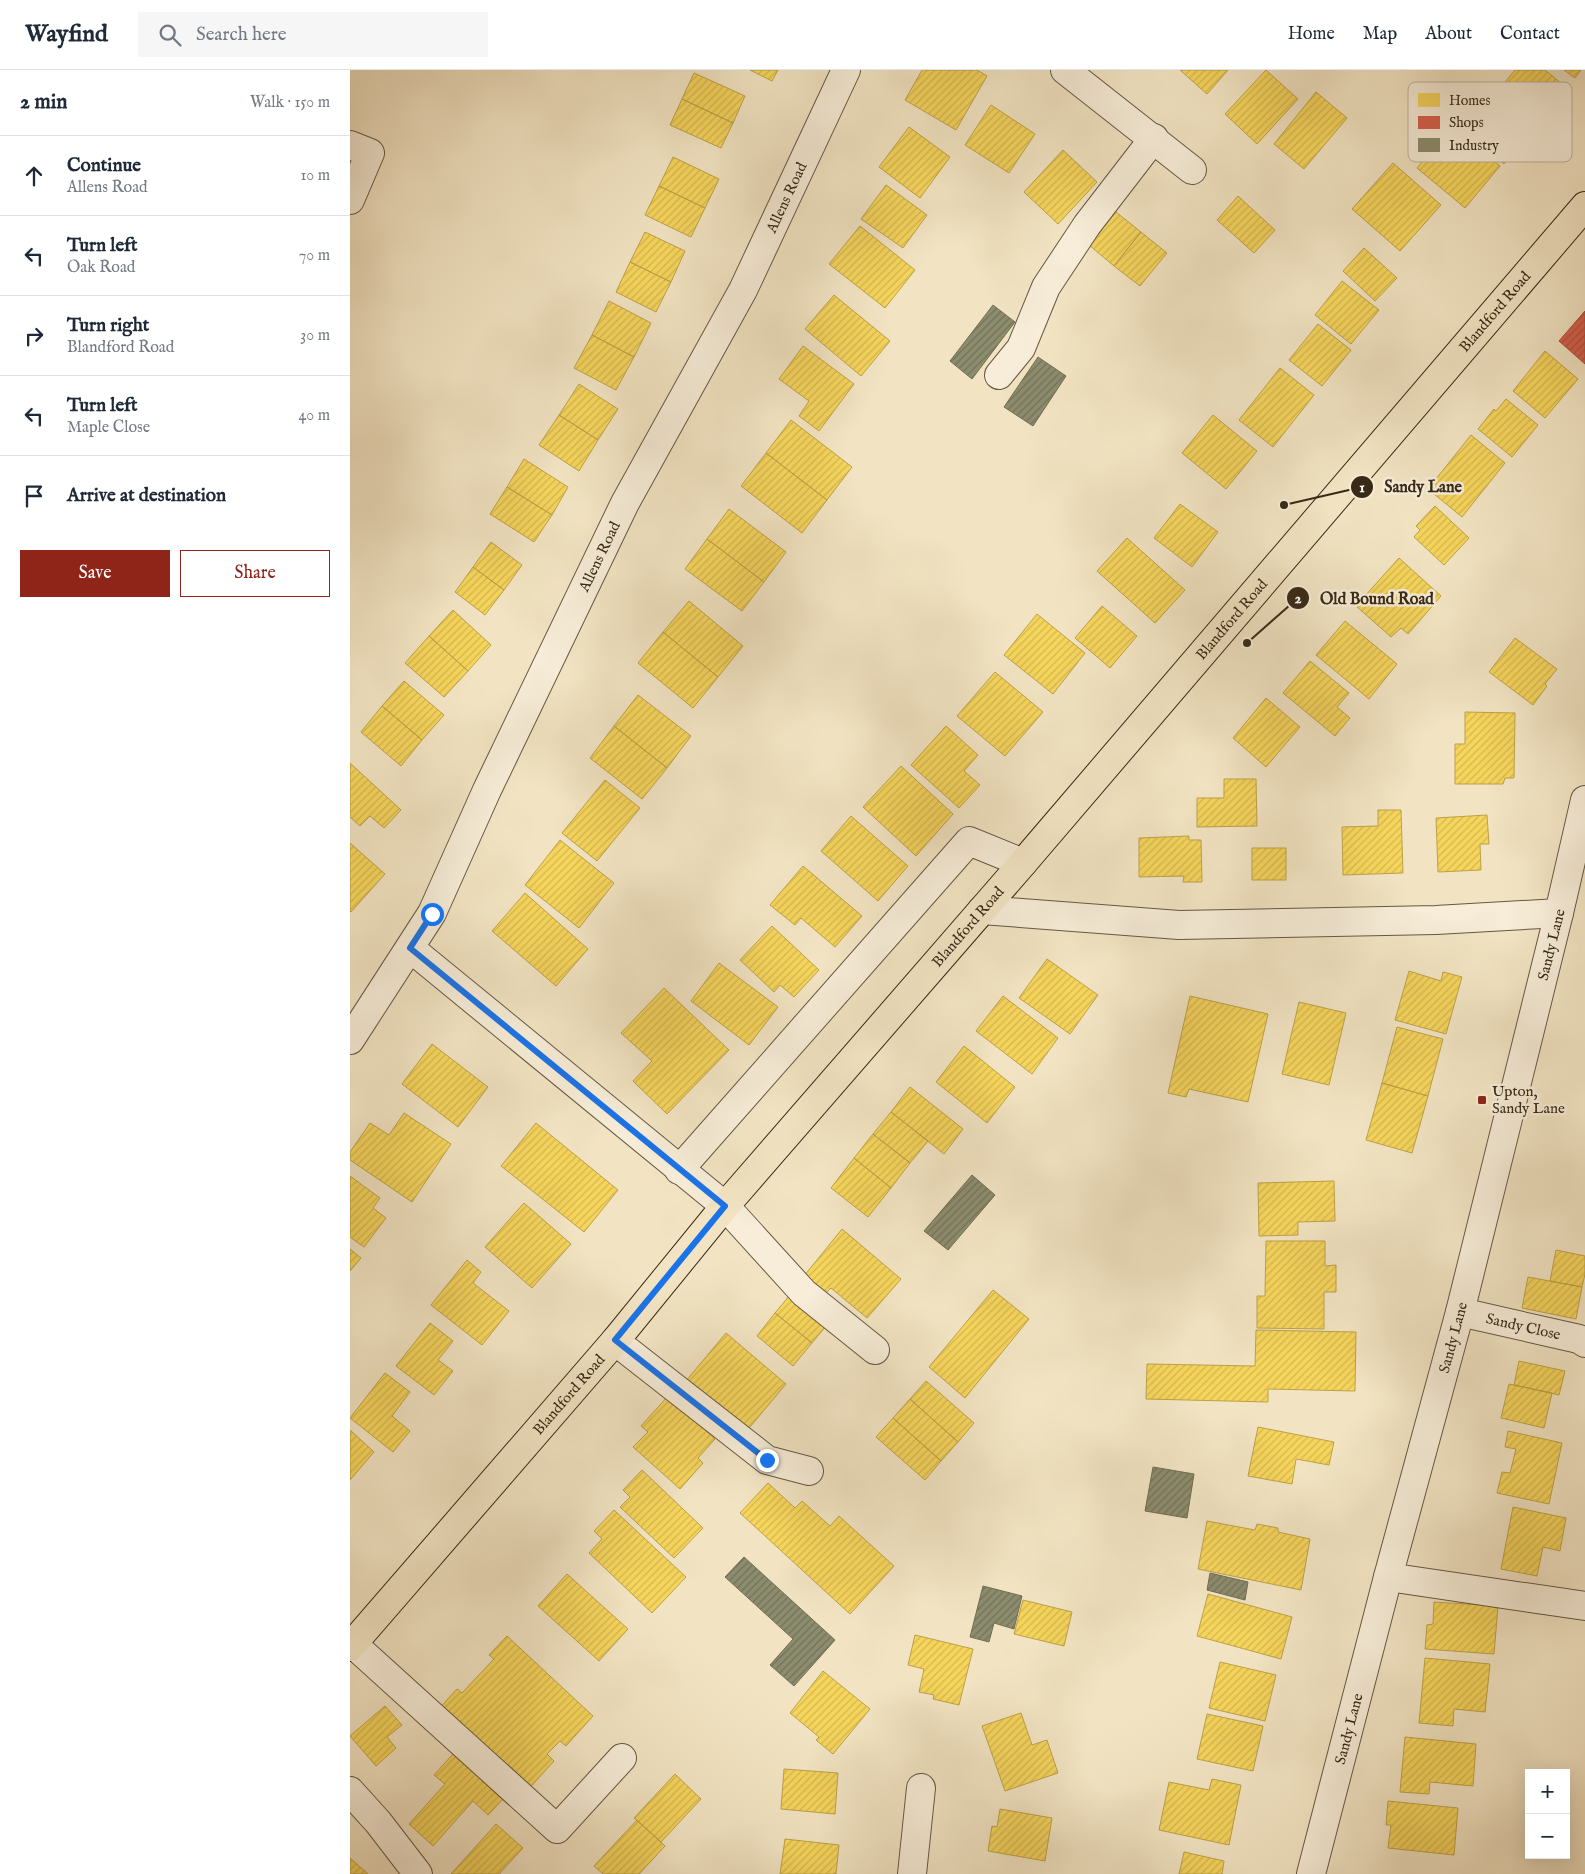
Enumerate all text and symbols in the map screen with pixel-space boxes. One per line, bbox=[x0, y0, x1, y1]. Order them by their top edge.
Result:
search box bbox=[138, 12, 488, 57]
text: Wayfind bbox=[25, 19, 108, 50]
icon: search bbox=[156, 21, 184, 49]
text: Search here bbox=[196, 23, 286, 47]
text: Home bbox=[1288, 23, 1335, 46]
text: Map bbox=[1363, 23, 1397, 46]
text: About bbox=[1425, 23, 1472, 46]
text: Contact bbox=[1500, 23, 1560, 46]
legend bbox=[1408, 82, 1572, 162]
text: 2 min bbox=[20, 89, 67, 116]
text: Homes bbox=[1449, 92, 1491, 110]
text: Walk · 150 m bbox=[250, 93, 330, 113]
text: Shops bbox=[1449, 114, 1484, 132]
text: Industry bbox=[1449, 137, 1499, 155]
text: Continue bbox=[67, 154, 141, 178]
street label: Allens Road bbox=[762, 159, 812, 237]
icon: ahead bbox=[20, 162, 48, 190]
text: 10 m bbox=[300, 166, 330, 186]
text: Allens Road bbox=[67, 178, 148, 198]
text: Turn left bbox=[67, 234, 138, 258]
icon: left bbox=[20, 242, 48, 270]
text: 70 m bbox=[299, 246, 330, 266]
text: Oak Road bbox=[67, 258, 135, 278]
street label: Blandford Road bbox=[1455, 267, 1536, 356]
text: Turn right bbox=[67, 314, 149, 338]
icon: right bbox=[20, 322, 48, 350]
text: 30 m bbox=[300, 326, 330, 346]
text: Blandford Road bbox=[67, 338, 174, 358]
text: Turn left bbox=[67, 394, 138, 418]
icon: left bbox=[20, 402, 48, 430]
text: 40 m bbox=[298, 406, 330, 426]
text: Maple Close bbox=[67, 418, 150, 438]
callout: Sandy Lane bbox=[1349, 471, 1472, 502]
text: 1 bbox=[1359, 478, 1365, 497]
text: Sandy Lane bbox=[1384, 478, 1462, 498]
icon: arrive bbox=[20, 482, 48, 510]
text: Arrive at destination bbox=[67, 484, 226, 508]
street label: Allens Road bbox=[574, 518, 625, 596]
button: Save bbox=[20, 550, 170, 597]
button: Share bbox=[180, 550, 330, 597]
street label: Blandford Road bbox=[1192, 574, 1272, 664]
callout: Old Bound Road bbox=[1285, 583, 1444, 614]
text: 2 bbox=[1294, 589, 1302, 608]
text: Old Bound Road bbox=[1320, 590, 1434, 610]
street label: Blandford Road bbox=[928, 882, 1009, 971]
route start bbox=[421, 903, 444, 926]
street label: Sandy Lane bbox=[1534, 907, 1570, 982]
place label: Upton, Sandy Lane bbox=[1492, 1082, 1565, 1118]
marker: Upton, Sandy Lane bbox=[1476, 1094, 1488, 1106]
street label: Sandy Lane bbox=[1435, 1300, 1472, 1375]
street label: Sandy Close bbox=[1484, 1309, 1562, 1345]
street label: Blandford Road bbox=[529, 1350, 610, 1439]
route end bbox=[756, 1449, 779, 1472]
street label: Sandy Lane bbox=[1331, 1691, 1367, 1767]
map controls bbox=[1525, 1769, 1570, 1859]
button: + bbox=[1525, 1769, 1570, 1814]
button: − bbox=[1525, 1814, 1570, 1859]

